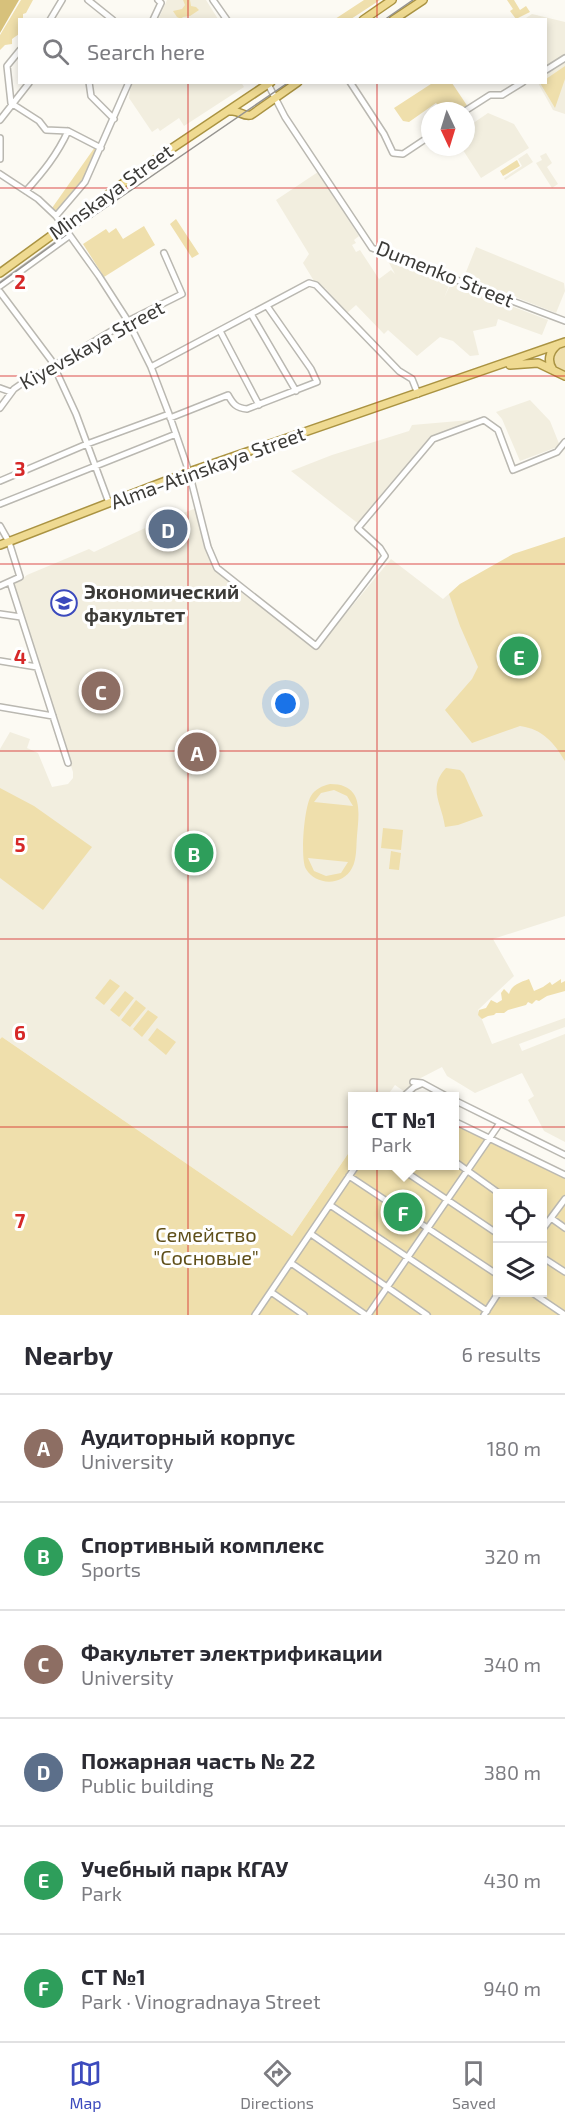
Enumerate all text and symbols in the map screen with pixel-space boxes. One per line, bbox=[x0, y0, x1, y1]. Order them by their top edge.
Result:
search box bbox=[18, 18, 547, 84]
icon: search bbox=[39, 35, 72, 68]
text: Search here bbox=[87, 38, 205, 64]
north arrow bbox=[421, 102, 475, 156]
street label: Minskaya Street bbox=[44, 138, 177, 244]
street label: Dumenko Street bbox=[373, 235, 518, 312]
text: 2 bbox=[14, 269, 26, 293]
street label: Kiyevskaya Street bbox=[15, 294, 168, 394]
street label: Alma-Atinskaya Street bbox=[107, 421, 308, 513]
text: 3 bbox=[14, 456, 26, 480]
pin: D bbox=[148, 506, 188, 552]
place label: Экономический факультет bbox=[84, 579, 239, 626]
school or university icon: Экономический факультет bbox=[49, 588, 79, 618]
pin: E bbox=[500, 634, 538, 678]
text: 4 bbox=[14, 644, 27, 668]
pin: C bbox=[82, 668, 120, 714]
your location bbox=[271, 689, 300, 718]
pin: A bbox=[178, 730, 216, 774]
pin: B bbox=[174, 830, 214, 876]
text: 5 bbox=[14, 832, 26, 856]
text: 6 bbox=[14, 1020, 26, 1044]
popup bbox=[348, 1092, 459, 1170]
text: СТ №1 bbox=[371, 1106, 436, 1132]
text: Park bbox=[371, 1132, 412, 1156]
map controls bbox=[493, 1189, 547, 1297]
button: locate bbox=[493, 1189, 547, 1243]
pin: F bbox=[384, 1190, 422, 1234]
text: 7 bbox=[15, 1208, 26, 1232]
park label: Семейство "Сосновые" bbox=[153, 1222, 259, 1269]
button: layers bbox=[493, 1243, 547, 1297]
text: Nearby bbox=[24, 1339, 113, 1370]
text: 6 results bbox=[461, 1342, 541, 1366]
text: Аудиторный корпус bbox=[81, 1423, 295, 1449]
text: A bbox=[37, 1436, 50, 1460]
text: 180 m bbox=[487, 1436, 541, 1460]
text: University bbox=[81, 1449, 173, 1473]
text: Спортивный комплекс bbox=[81, 1531, 324, 1557]
text: B bbox=[37, 1544, 50, 1568]
text: 320 m bbox=[485, 1544, 541, 1568]
text: Sports bbox=[81, 1557, 141, 1581]
text: Факультет электрификации bbox=[81, 1639, 383, 1665]
text: C bbox=[38, 1652, 49, 1676]
text: 340 m bbox=[484, 1652, 541, 1676]
text: University bbox=[81, 1665, 173, 1689]
text: Пожарная часть № 22 bbox=[81, 1747, 315, 1773]
text: D bbox=[37, 1760, 50, 1784]
text: 380 m bbox=[484, 1760, 541, 1784]
text: Public building bbox=[81, 1773, 214, 1797]
text: Учебный парк КГАУ bbox=[81, 1855, 288, 1881]
text: E bbox=[38, 1868, 49, 1892]
text: 430 m bbox=[484, 1868, 541, 1892]
text: Park bbox=[81, 1881, 122, 1905]
text: СТ №1 bbox=[81, 1963, 146, 1989]
text: F bbox=[38, 1976, 49, 2000]
text: 940 m bbox=[483, 1976, 541, 2000]
text: Park · Vinogradnaya Street bbox=[81, 1989, 321, 2013]
tab: Map bbox=[69, 2057, 102, 2112]
tab: Directions bbox=[240, 2057, 314, 2112]
tab: Saved bbox=[452, 2057, 496, 2112]

